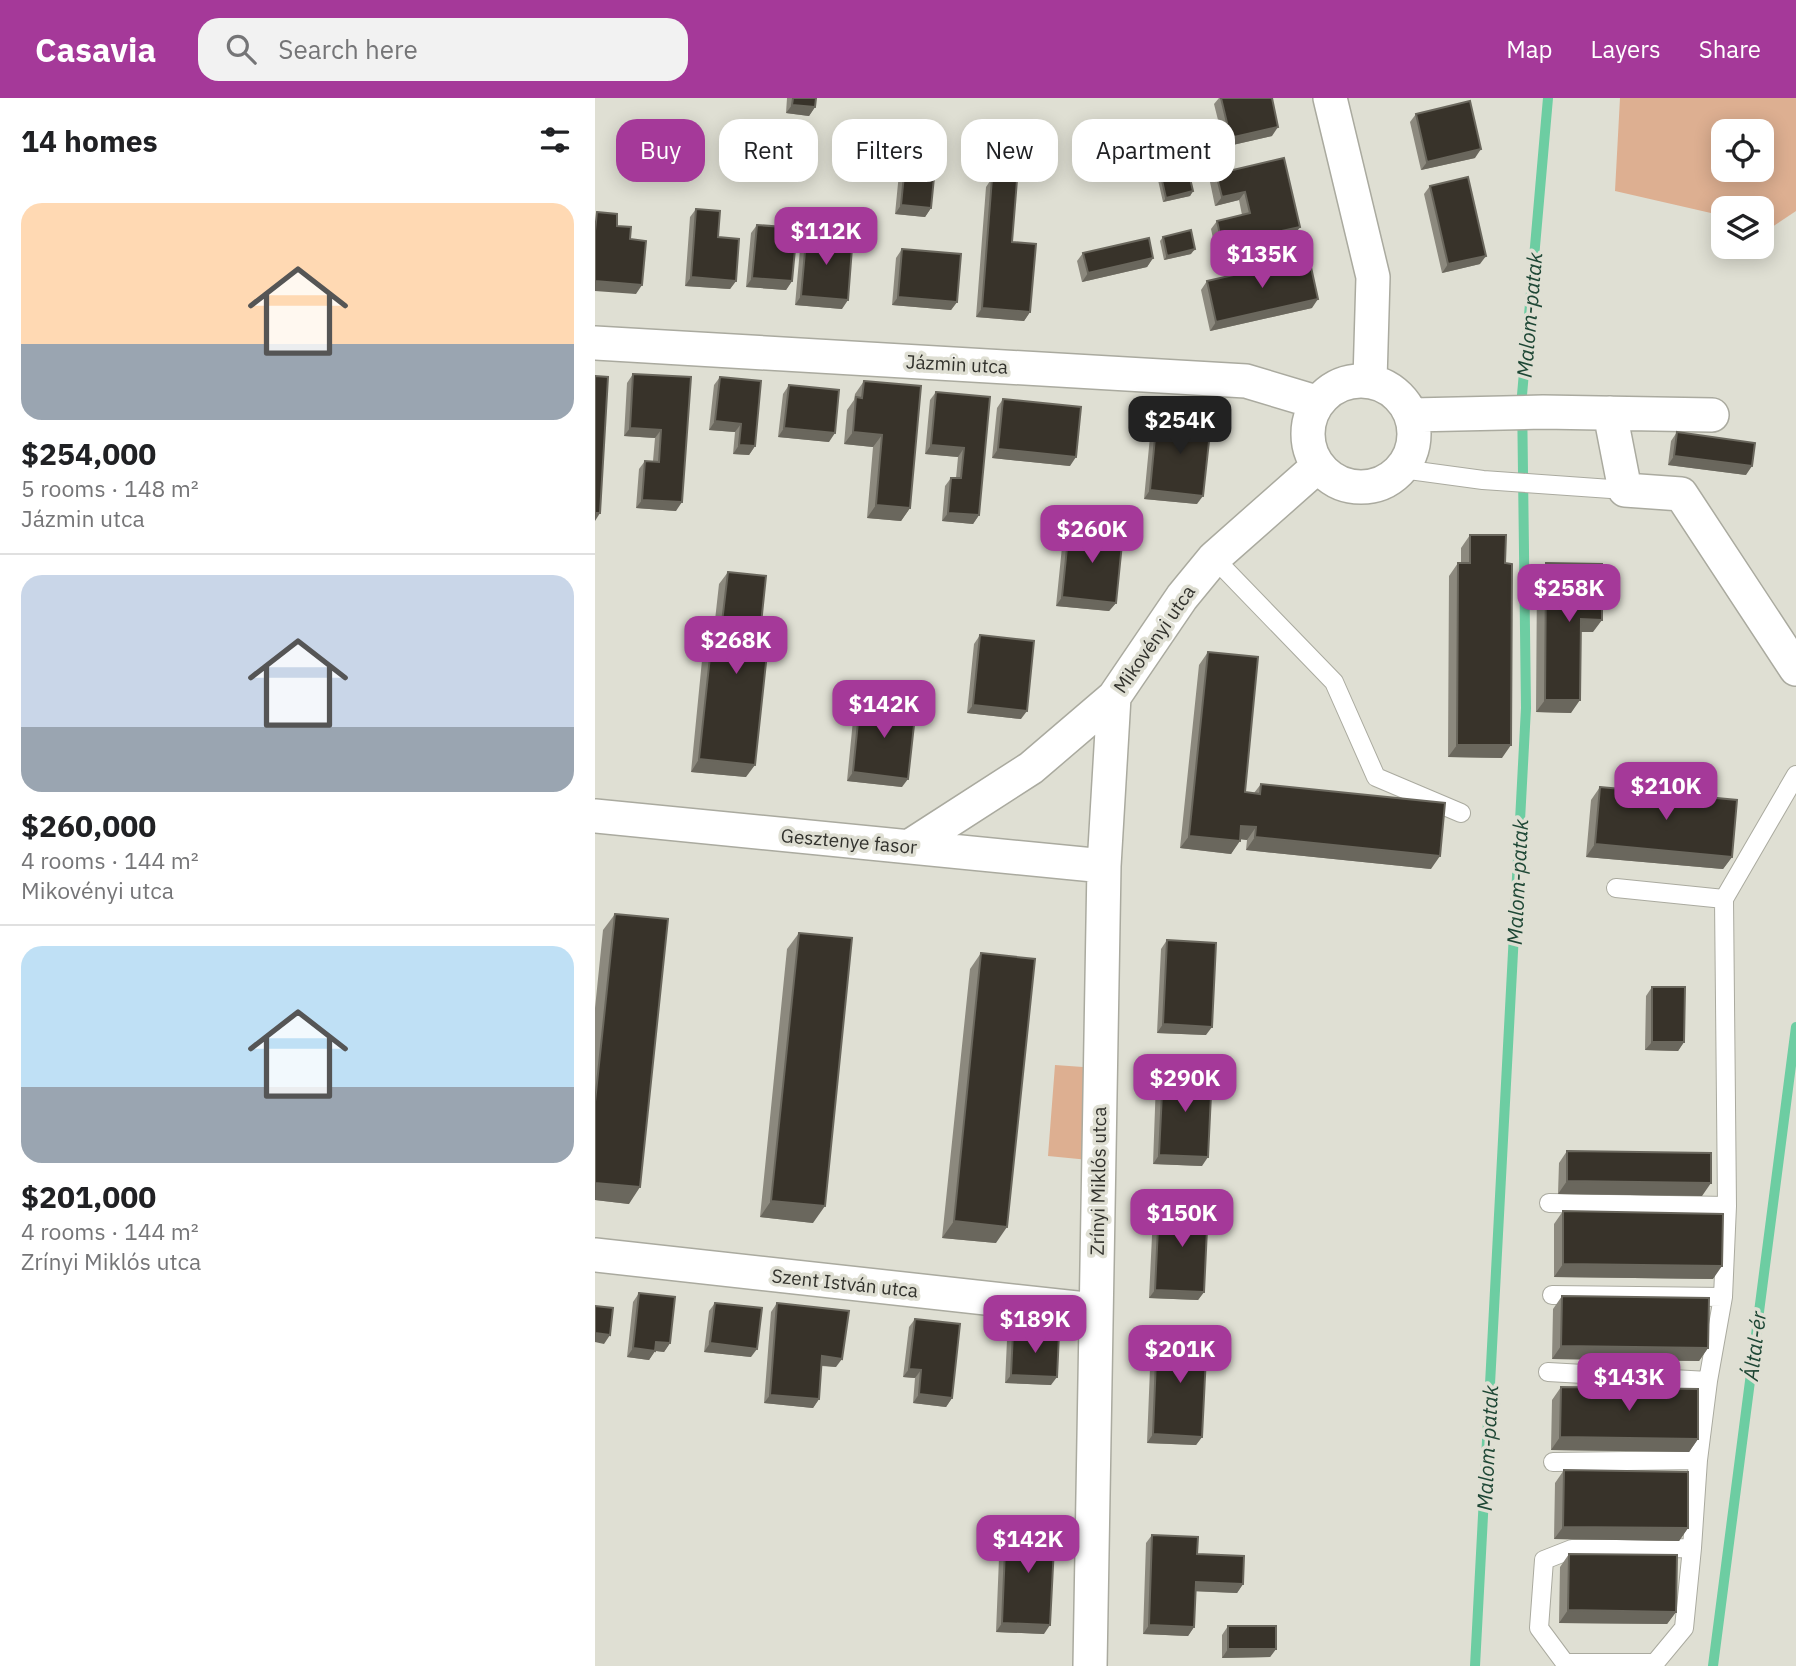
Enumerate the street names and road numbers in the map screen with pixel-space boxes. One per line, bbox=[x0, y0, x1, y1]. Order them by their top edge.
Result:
street label: Jázmin utca bbox=[905, 349, 1009, 379]
street label: Mikovényi utca bbox=[1108, 580, 1200, 698]
street label: Gesztenye fasor bbox=[780, 823, 918, 859]
street label: Zrínyi Miklós utca bbox=[1085, 1106, 1111, 1256]
street label: Szent István utca bbox=[771, 1263, 919, 1303]

